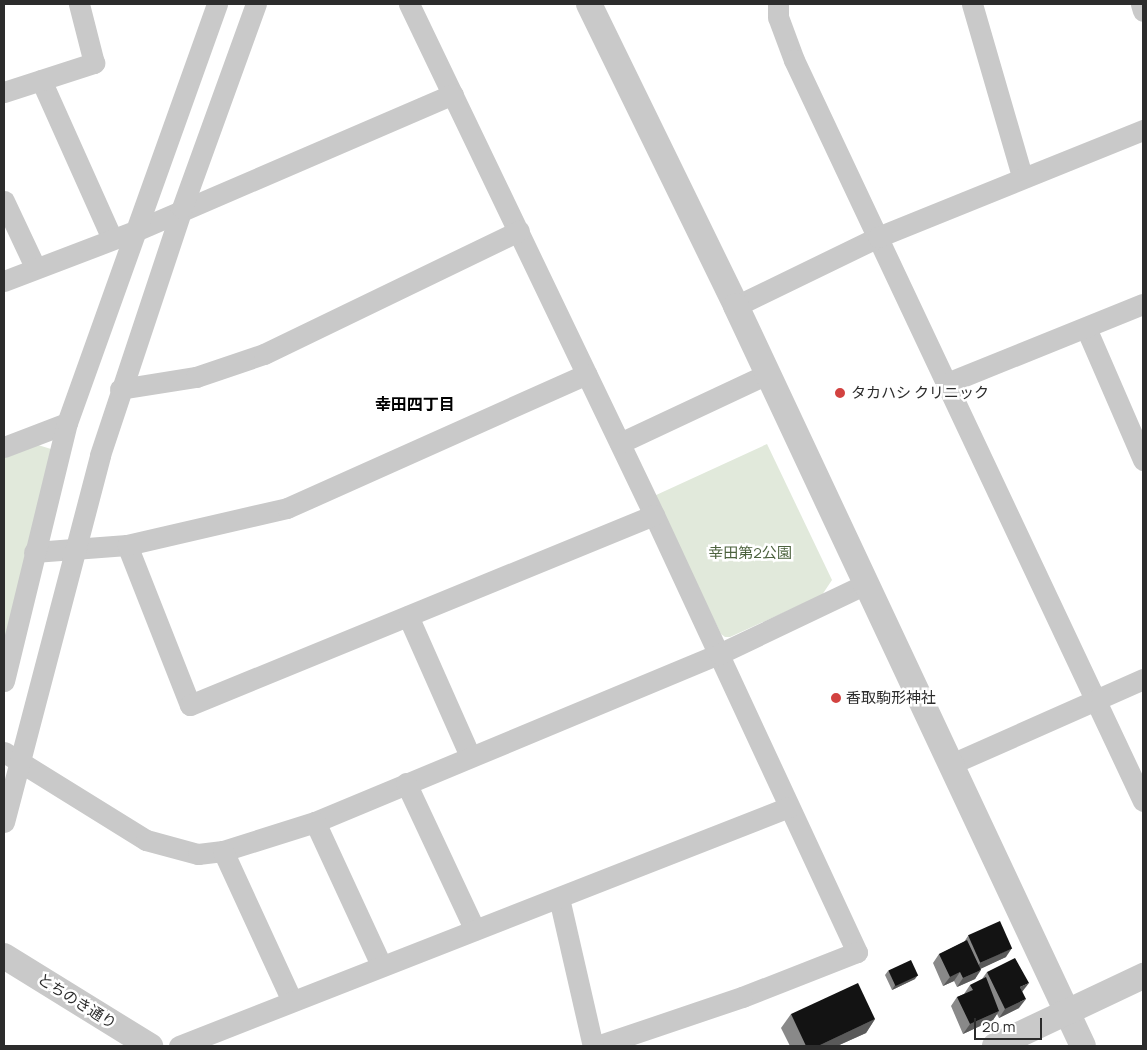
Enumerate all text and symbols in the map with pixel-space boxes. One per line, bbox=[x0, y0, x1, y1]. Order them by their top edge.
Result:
place label: タカハシ クリニック bbox=[851, 384, 989, 402]
marker: タカハシ クリニック bbox=[833, 386, 847, 400]
district label: 幸田四丁目 bbox=[375, 394, 455, 414]
park label: 幸田第2公園 bbox=[708, 544, 792, 562]
place label: 香取駒形神社 bbox=[846, 689, 936, 707]
marker: 香取駒形神社 bbox=[830, 692, 842, 704]
street label: とちのき通り bbox=[34, 970, 120, 1032]
scale bar bbox=[977, 1008, 1044, 1040]
text: 20 m bbox=[982, 1016, 1015, 1037]

